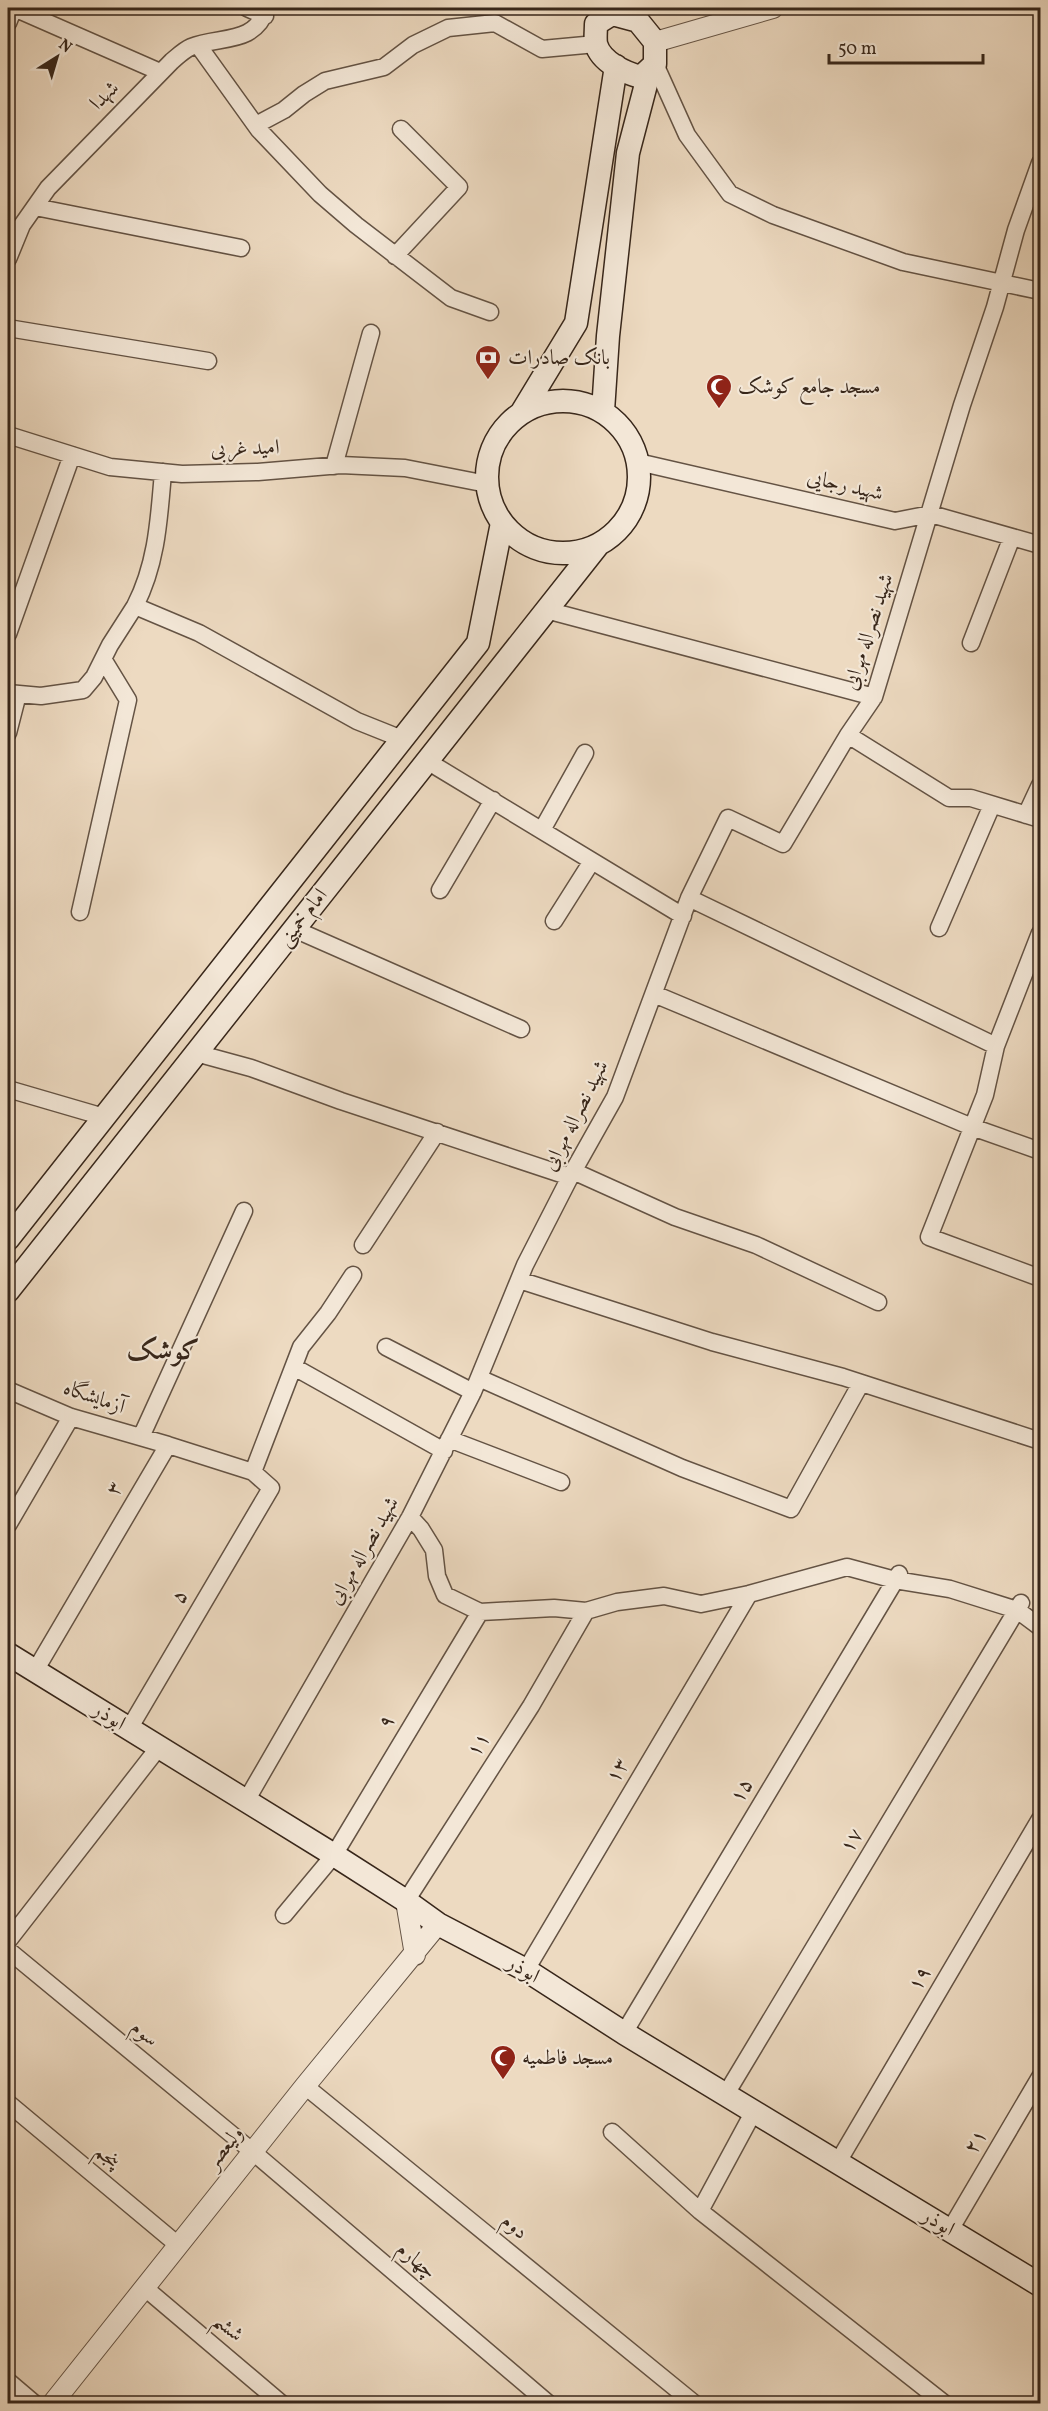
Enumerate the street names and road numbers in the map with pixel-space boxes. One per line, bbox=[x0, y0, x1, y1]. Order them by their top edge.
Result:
street label: شهدا bbox=[84, 75, 126, 117]
street label: امید غربی bbox=[210, 433, 280, 465]
street label: شهید رجایی bbox=[804, 463, 886, 509]
street label: شهید نصراله مهرابی bbox=[837, 570, 901, 694]
street label: امام خمینی bbox=[271, 883, 337, 955]
street label: شهید نصراله مهرابی bbox=[536, 1056, 616, 1176]
street label: آزمایشگاه bbox=[59, 1374, 131, 1423]
street label: ۳ bbox=[99, 1476, 131, 1502]
street label: شهید نصراله مهرابی bbox=[321, 1491, 407, 1611]
street label: ۵ bbox=[164, 1584, 196, 1610]
street label: ابوذر bbox=[85, 1695, 131, 1738]
street label: ۹ bbox=[371, 1709, 403, 1735]
street label: ۱۱ bbox=[460, 1727, 498, 1763]
street label: ۱۳ bbox=[599, 1753, 637, 1789]
street label: ۱۵ bbox=[723, 1773, 761, 1809]
street label: ۱۷ bbox=[833, 1823, 871, 1859]
street label: ابوذر bbox=[499, 1948, 545, 1991]
street label: ۱۹ bbox=[901, 1961, 939, 1997]
street label: سوم bbox=[122, 2014, 164, 2056]
street label: ولیعصر bbox=[198, 2120, 251, 2177]
street label: ۲۱ bbox=[957, 2124, 995, 2160]
street label: پنجم bbox=[85, 2138, 127, 2180]
street label: ابوذر bbox=[914, 2201, 960, 2244]
street label: دوم bbox=[493, 2207, 534, 2248]
street label: چهارم bbox=[388, 2236, 442, 2288]
street label: ششم bbox=[203, 2307, 249, 2353]

